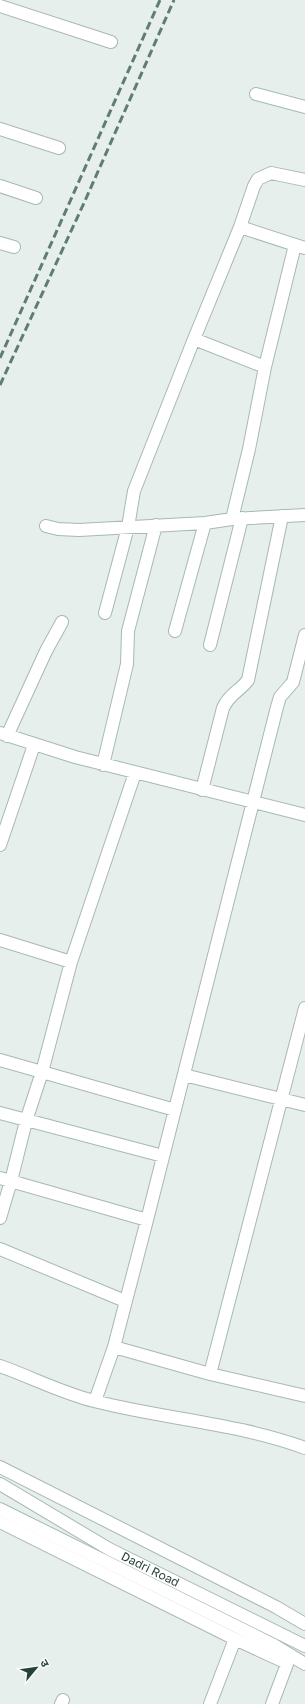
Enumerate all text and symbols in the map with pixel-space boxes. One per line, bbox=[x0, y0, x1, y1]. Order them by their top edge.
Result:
street label: Dadri Road bbox=[119, 1548, 182, 1590]
north arrow bbox=[16, 1648, 56, 1688]
text: उ bbox=[38, 1657, 53, 1669]

